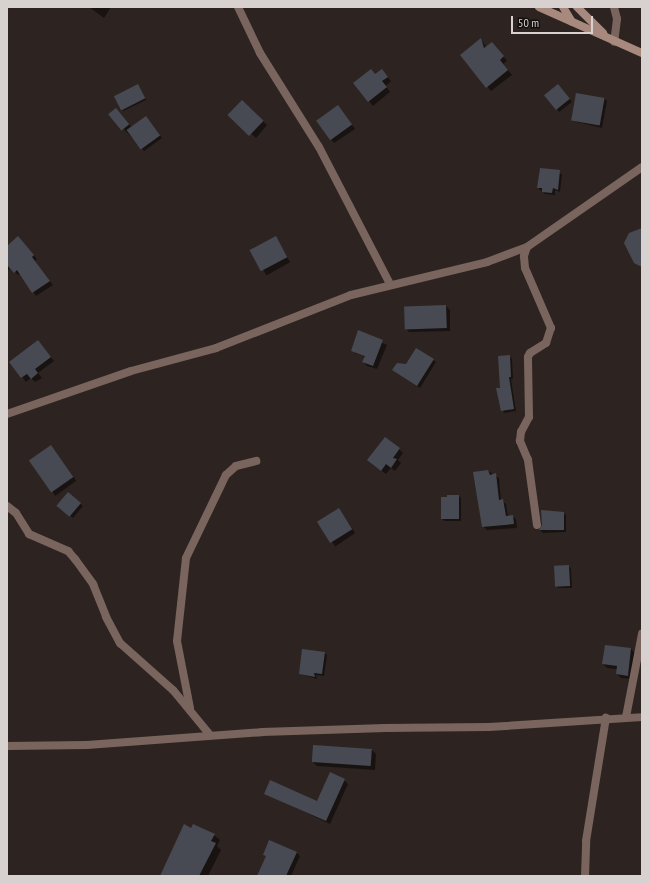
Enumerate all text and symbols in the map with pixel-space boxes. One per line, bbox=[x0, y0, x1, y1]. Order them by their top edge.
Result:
scale bar bbox=[513, 8, 595, 34]
text: 50 m bbox=[518, 15, 539, 30]

